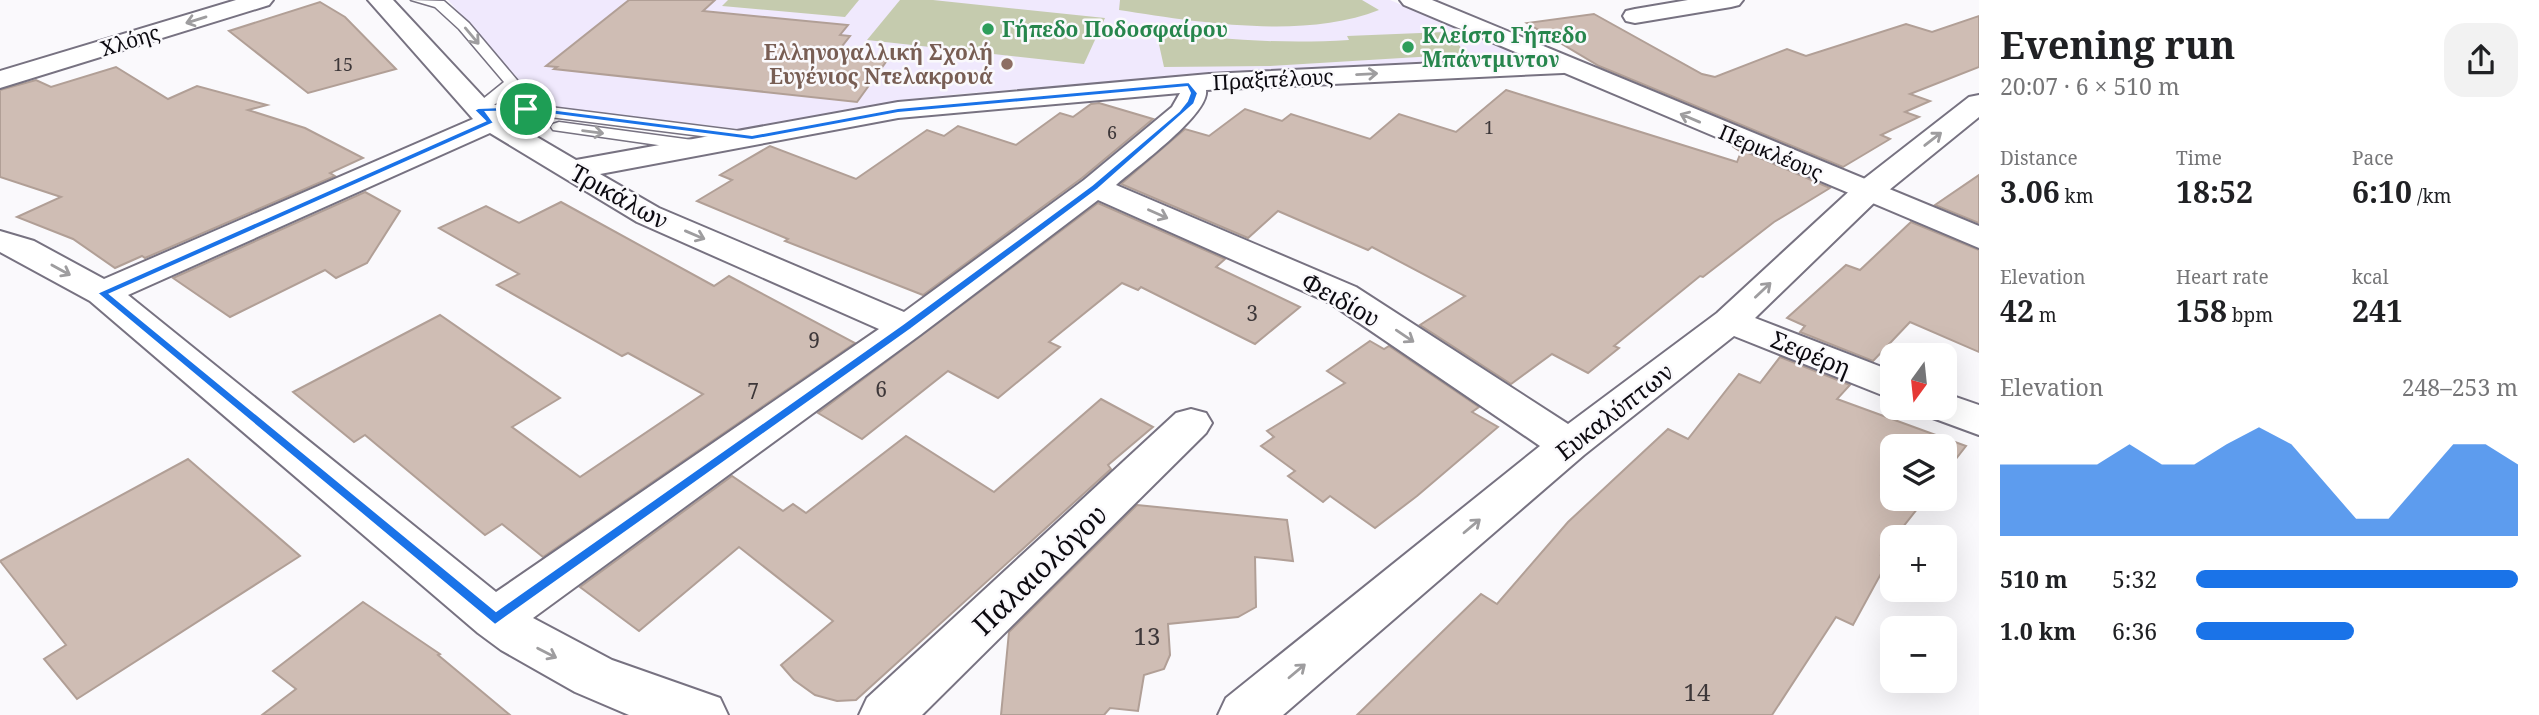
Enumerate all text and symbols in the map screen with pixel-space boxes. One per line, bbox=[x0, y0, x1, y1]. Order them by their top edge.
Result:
one-way arrow bbox=[185, 15, 207, 28]
place label: Γήπεδο Ποδοσφαίρου bbox=[1002, 15, 1228, 43]
street label: Χλόης bbox=[97, 18, 163, 62]
text: Evening run bbox=[2000, 18, 2235, 70]
marker: Γήπεδο Ποδοσφαίρου bbox=[980, 21, 996, 37]
place label: Κλείστο Γήπεδο Μπάντμιντον bbox=[1422, 21, 1587, 73]
button: share bbox=[2444, 23, 2518, 97]
one-way arrow bbox=[464, 27, 480, 45]
place label: Ελληνογαλλική Σχολή Ευγένιος Ντελακρουά bbox=[764, 38, 993, 90]
marker: Κλείστο Γήπεδο Μπάντμιντον bbox=[1400, 39, 1416, 55]
house number: 15 bbox=[333, 52, 353, 76]
marker: Ελληνογαλλική Σχολή Ευγένιος Ντελακρουά bbox=[999, 56, 1015, 72]
street label: Πραξιτέλους bbox=[1212, 62, 1334, 96]
one-way arrow bbox=[1355, 68, 1378, 81]
text: 20:07 · 6 × 510 m bbox=[2000, 70, 2180, 102]
pin bbox=[496, 79, 556, 139]
icon: arrive bbox=[507, 90, 545, 128]
one-way arrow bbox=[1679, 110, 1701, 123]
house number: 1 bbox=[1484, 115, 1494, 139]
street label: Περικλέους bbox=[1715, 117, 1827, 187]
house number: 6 bbox=[1107, 120, 1117, 144]
one-way arrow bbox=[581, 125, 604, 138]
one-way arrow bbox=[1923, 132, 1942, 147]
text: Distance bbox=[2000, 145, 2078, 171]
text: Time bbox=[2176, 145, 2222, 171]
text: Pace bbox=[2352, 145, 2394, 171]
street label: Τρικάλων bbox=[565, 156, 675, 236]
text: 3.06 bbox=[2000, 171, 2060, 212]
text: 18:52 bbox=[2176, 171, 2253, 212]
text: 6:10 bbox=[2352, 171, 2412, 212]
text: km bbox=[2060, 183, 2094, 209]
text: /km bbox=[2412, 183, 2451, 209]
one-way arrow bbox=[1146, 208, 1168, 221]
one-way arrow bbox=[684, 229, 706, 242]
one-way arrow bbox=[51, 263, 71, 277]
street label: Φειδίου bbox=[1296, 264, 1386, 334]
text: Elevation bbox=[2000, 264, 2086, 290]
text: Heart rate bbox=[2176, 264, 2269, 290]
text: kcal bbox=[2352, 264, 2389, 290]
one-way arrow bbox=[1754, 281, 1771, 298]
text: 42 bbox=[2000, 290, 2034, 331]
text: 158 bbox=[2176, 290, 2227, 331]
text: 241 bbox=[2352, 290, 2403, 331]
house number: 3 bbox=[1246, 299, 1258, 327]
text: m bbox=[2034, 302, 2057, 328]
text: bpm bbox=[2227, 302, 2273, 328]
street label: Σεφέρη bbox=[1766, 322, 1856, 384]
house number: 9 bbox=[808, 326, 820, 354]
one-way arrow bbox=[1395, 329, 1414, 343]
north arrow bbox=[1880, 343, 1956, 420]
map controls bbox=[1880, 343, 1957, 693]
street label: Ευκαλύπτων bbox=[1549, 355, 1679, 467]
text: Elevation bbox=[2000, 371, 2104, 403]
text: 248–253 m bbox=[2402, 371, 2518, 403]
house number: 6 bbox=[875, 375, 887, 403]
house number: 7 bbox=[747, 377, 759, 405]
button: layers bbox=[1880, 434, 1957, 511]
street label: Παλαιολόγου bbox=[963, 495, 1115, 643]
one-way arrow bbox=[1463, 518, 1481, 534]
button: + bbox=[1880, 525, 1957, 602]
text: 510 m bbox=[2000, 563, 2068, 595]
text: 5:32 bbox=[2112, 563, 2157, 595]
text: 1.0 km bbox=[2000, 615, 2076, 647]
text: 6:36 bbox=[2112, 615, 2157, 647]
button: − bbox=[1880, 616, 1957, 693]
house number: 13 bbox=[1134, 619, 1160, 652]
one-way arrow bbox=[536, 647, 557, 661]
one-way arrow bbox=[1288, 663, 1306, 679]
house number: 14 bbox=[1684, 675, 1711, 708]

